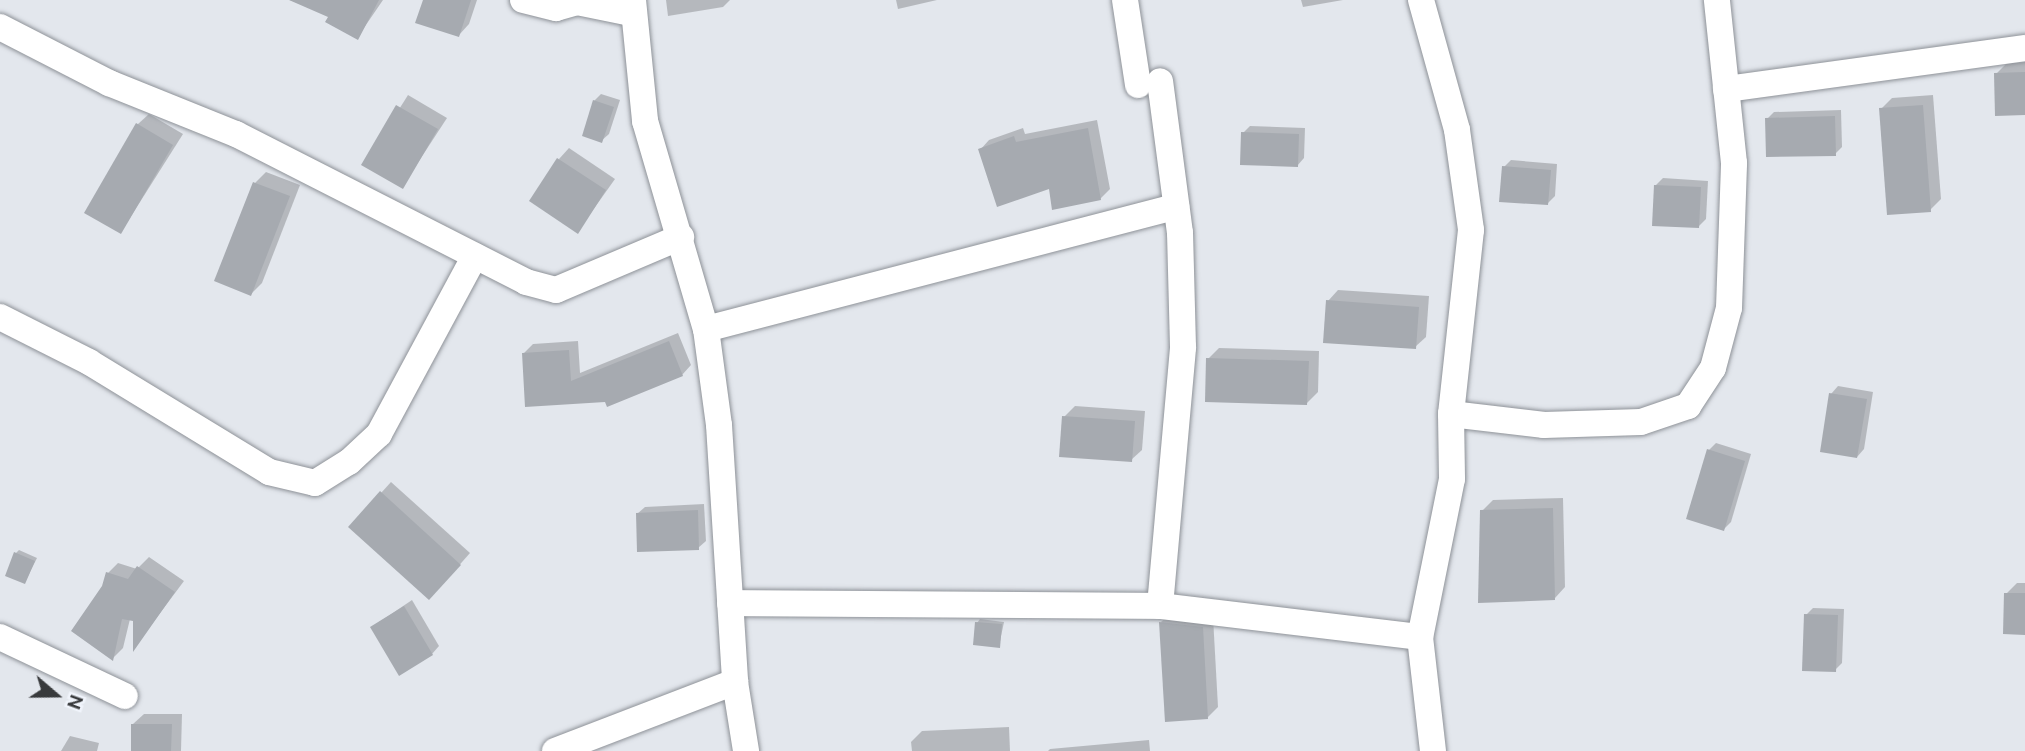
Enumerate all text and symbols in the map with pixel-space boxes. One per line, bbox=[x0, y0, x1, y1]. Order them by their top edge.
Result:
north arrow bbox=[21, 660, 91, 730]
text: N bbox=[63, 692, 88, 713]

